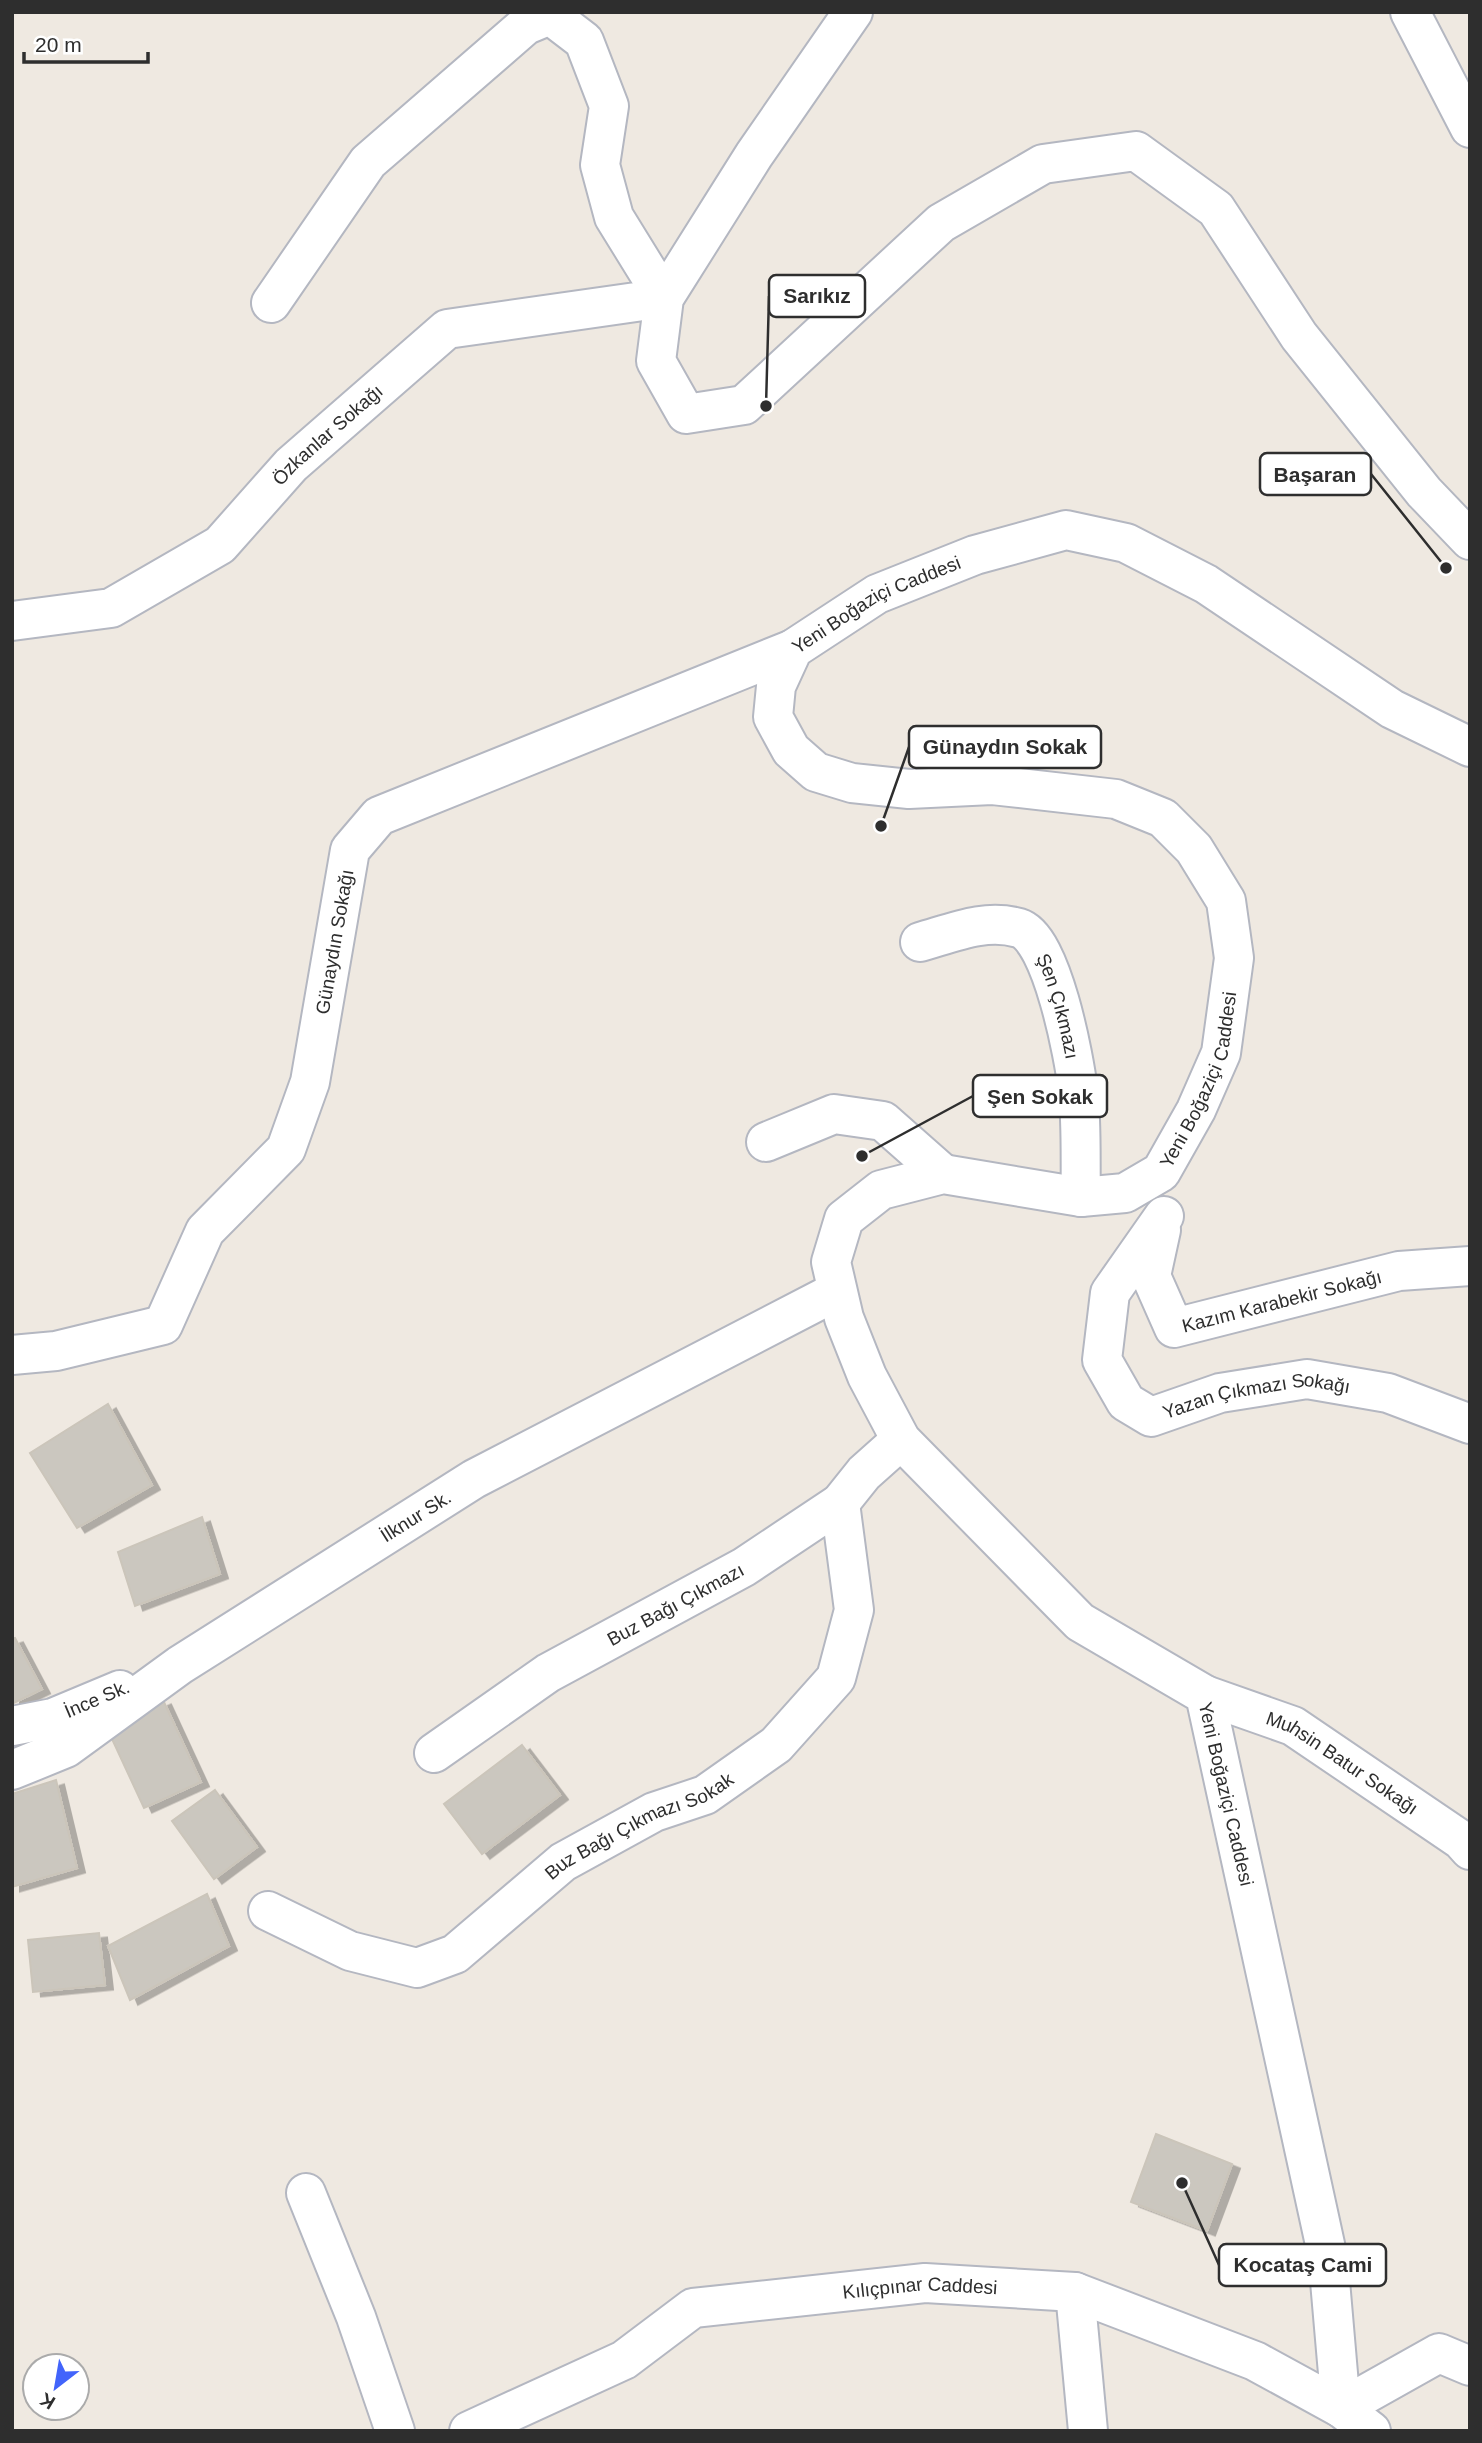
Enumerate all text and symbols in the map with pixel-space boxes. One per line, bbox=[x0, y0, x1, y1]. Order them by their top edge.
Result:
scale bar bbox=[24, 21, 149, 65]
text: 20 m bbox=[35, 33, 82, 56]
callout: Sarıkız bbox=[769, 275, 865, 317]
text: Sarıkız bbox=[783, 284, 851, 307]
street label: Özkanlar Sokağı bbox=[268, 380, 387, 489]
callout: Başaran bbox=[1260, 453, 1371, 495]
text: Başaran bbox=[1274, 463, 1356, 486]
street label: Yeni Boğaziçi Caddesi bbox=[788, 551, 963, 657]
callout: Günaydın Sokak bbox=[909, 726, 1101, 768]
text: Günaydın Sokak bbox=[923, 735, 1088, 758]
street label: Günaydın Sokağı bbox=[311, 868, 357, 1016]
street label: Şen Çıkmazı bbox=[1033, 950, 1083, 1061]
street label: Yeni Boğaziçi Caddesi bbox=[1155, 990, 1240, 1171]
callout: Şen Sokak bbox=[973, 1075, 1107, 1117]
text: Şen Sokak bbox=[987, 1085, 1093, 1108]
street label: Kazım Karabekir Sokağı bbox=[1180, 1265, 1384, 1336]
street label: Yazan Çıkmazı Sokağı bbox=[1160, 1368, 1352, 1423]
street label: İlknur Sk. bbox=[376, 1486, 455, 1546]
street label: Buz Bağı Çıkmazı bbox=[603, 1559, 747, 1650]
street label: İnce Sk. bbox=[61, 1676, 133, 1722]
street label: Yeni Boğaziçi Caddesi bbox=[1195, 1700, 1257, 1888]
street label: Muhsin Batur Sokağı bbox=[1264, 1707, 1422, 1818]
street label: Buz Bağı Çıkmazı Sokak bbox=[540, 1768, 737, 1884]
callout: Kocataş Cami bbox=[1219, 2244, 1386, 2286]
text: Kocataş Cami bbox=[1234, 2253, 1372, 2276]
street label: Kılıçpınar Caddesi bbox=[841, 2272, 998, 2302]
north arrow bbox=[21, 2352, 91, 2422]
text: K bbox=[36, 2388, 59, 2414]

